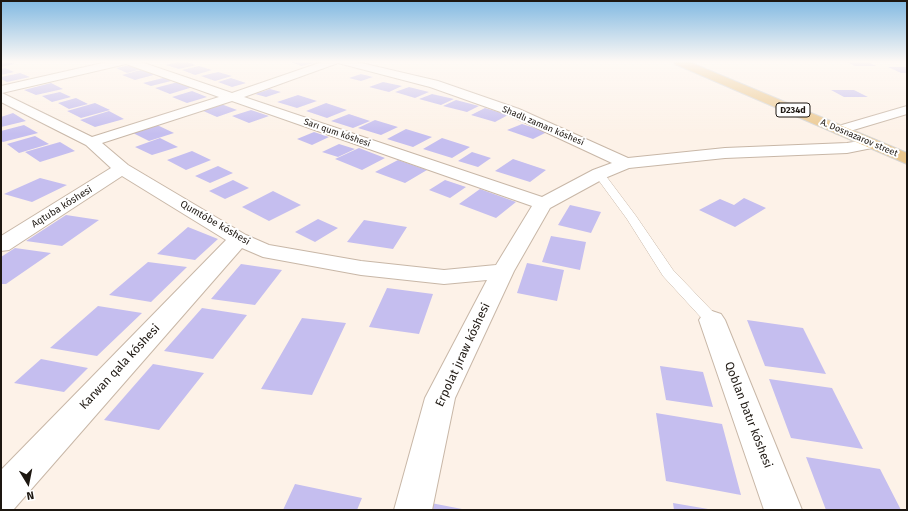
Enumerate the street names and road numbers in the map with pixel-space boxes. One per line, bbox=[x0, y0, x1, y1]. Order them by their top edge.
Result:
road number: D234d bbox=[776, 103, 810, 117]
street label: Shadlı zaman kóshesi bbox=[500, 104, 586, 148]
street label: Sarı qum kóshesi bbox=[302, 117, 372, 149]
street label: A. Dosnazarov street bbox=[819, 117, 899, 159]
street label: Aqtuba kóshesi bbox=[29, 184, 95, 230]
street label: Qumtóbe kóshesi bbox=[178, 198, 252, 248]
street label: Erpolat jıraw kóshesi bbox=[433, 301, 493, 409]
street label: Karwan qala kóshesi bbox=[77, 321, 163, 413]
street label: Qoblan batır kóshesi bbox=[721, 360, 775, 470]

